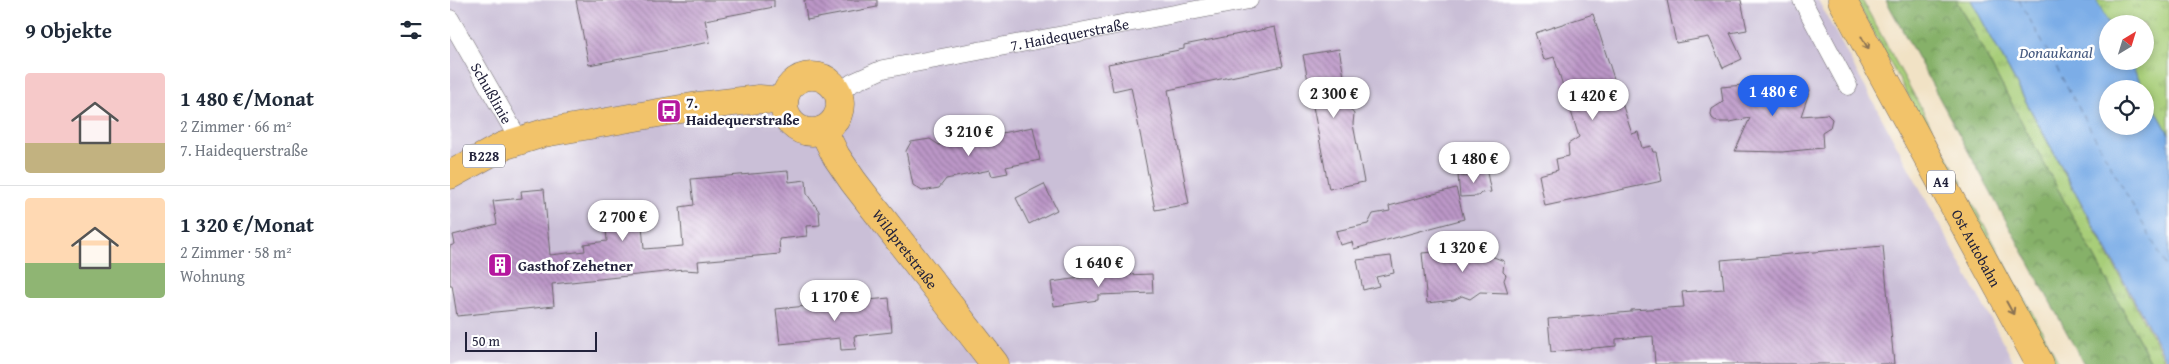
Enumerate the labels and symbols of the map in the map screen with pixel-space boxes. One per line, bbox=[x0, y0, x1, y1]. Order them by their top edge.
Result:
street label: 7. Haidequerstraße bbox=[1009, 12, 1130, 55]
north arrow bbox=[2099, 15, 2154, 70]
one-way arrow bbox=[1860, 35, 1870, 50]
water label: Donaukanal bbox=[2018, 40, 2093, 64]
street label: Schußlinie bbox=[466, 58, 518, 127]
pin: 1 480 € bbox=[1727, 74, 1819, 117]
pin: 2 300 € bbox=[1288, 76, 1380, 119]
pin: 1 420 € bbox=[1547, 78, 1639, 121]
place label: 7. Haidequerstraße bbox=[686, 92, 800, 130]
bus stop icon: 7. Haidequerstraße bbox=[656, 98, 682, 124]
pin: 3 210 € bbox=[923, 114, 1015, 157]
pin: 1 480 € bbox=[1428, 142, 1520, 184]
road number: B228 bbox=[463, 144, 505, 168]
road number: A4 bbox=[1927, 170, 1955, 193]
pin: 2 700 € bbox=[577, 200, 669, 242]
street label: Wildpretstraße bbox=[868, 204, 943, 293]
street label: Ost Autobahn bbox=[1947, 205, 2007, 291]
pin: 1 320 € bbox=[1417, 230, 1509, 273]
pin: 1 640 € bbox=[1053, 246, 1145, 288]
building icon: Gasthof Zehetner bbox=[487, 252, 513, 278]
place label: Gasthof Zehetner bbox=[518, 255, 633, 276]
pin: 1 170 € bbox=[789, 280, 881, 322]
one-way arrow bbox=[2005, 301, 2015, 316]
scale bar bbox=[465, 329, 598, 352]

